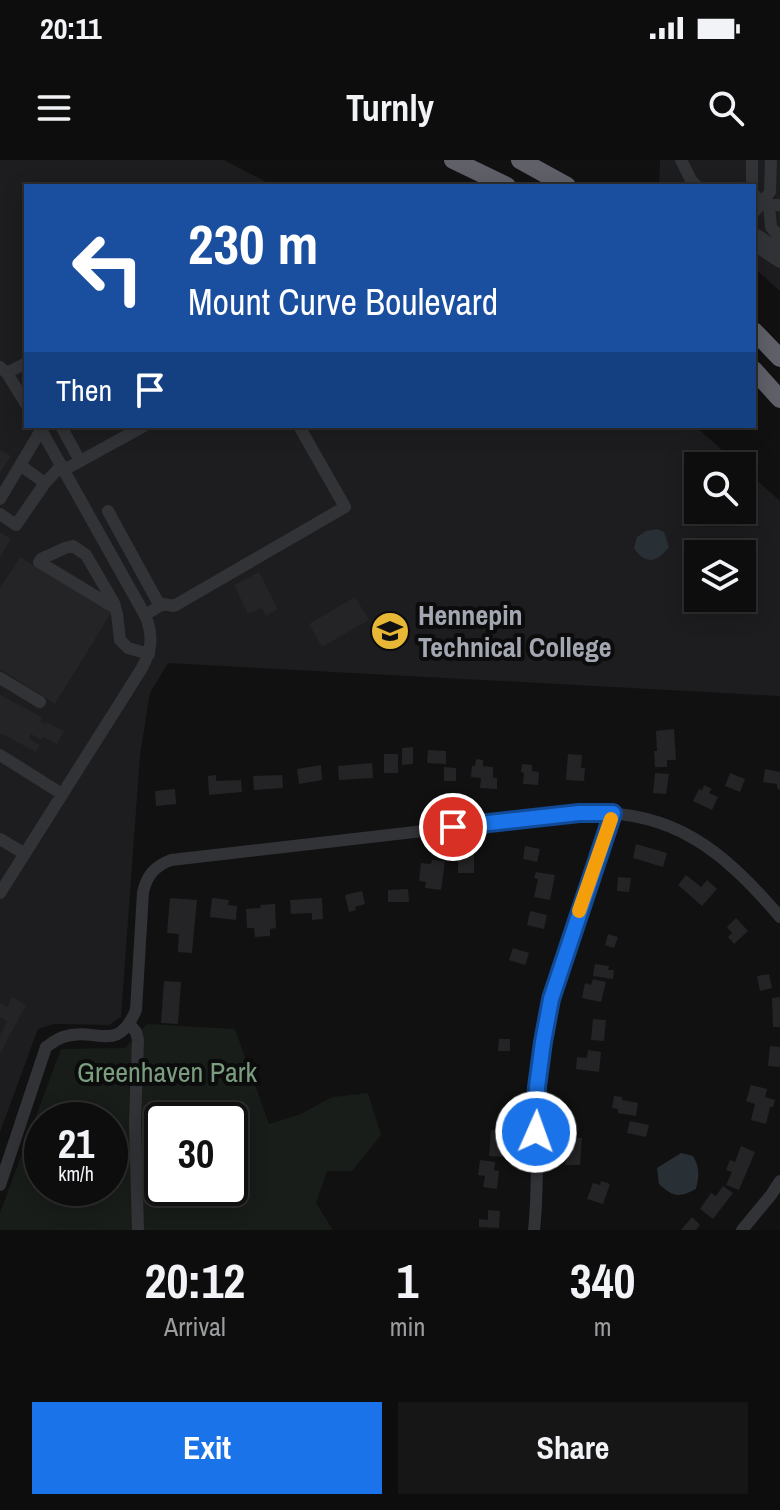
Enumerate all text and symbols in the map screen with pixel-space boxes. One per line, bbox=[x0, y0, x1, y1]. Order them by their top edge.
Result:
text: 20:11 bbox=[40, 8, 102, 48]
text: Turnly bbox=[346, 84, 434, 132]
icon: menu bbox=[32, 86, 76, 130]
icon: search bbox=[704, 86, 748, 130]
text: 230 m bbox=[188, 206, 318, 281]
icon: left bbox=[56, 216, 160, 320]
text: Mount Curve Boulevard bbox=[188, 278, 498, 326]
icon: arrive bbox=[128, 368, 172, 412]
text: Then bbox=[56, 370, 112, 410]
map controls bbox=[684, 452, 756, 612]
button: search bbox=[684, 452, 756, 524]
button: layers bbox=[684, 540, 756, 612]
place label: Hennepin Technical College bbox=[418, 596, 612, 666]
school or university icon: Hennepin Technical College bbox=[369, 610, 411, 652]
pin bbox=[419, 793, 487, 861]
icon: arrive bbox=[431, 805, 475, 849]
park label: Greenhaven Park bbox=[77, 1053, 257, 1091]
position arrow bbox=[494, 1090, 578, 1174]
speed limit sign: 30 bbox=[144, 1102, 248, 1206]
text: 21 bbox=[58, 1117, 94, 1170]
text: km/h bbox=[58, 1160, 94, 1187]
text: 20:12 bbox=[145, 1248, 245, 1313]
text: 1 bbox=[397, 1248, 418, 1313]
text: 340 bbox=[570, 1248, 635, 1313]
text: Arrival bbox=[164, 1309, 226, 1344]
text: min bbox=[390, 1309, 425, 1344]
text: m bbox=[594, 1309, 612, 1344]
button: Exit bbox=[32, 1402, 382, 1494]
button: Share bbox=[398, 1402, 748, 1494]

